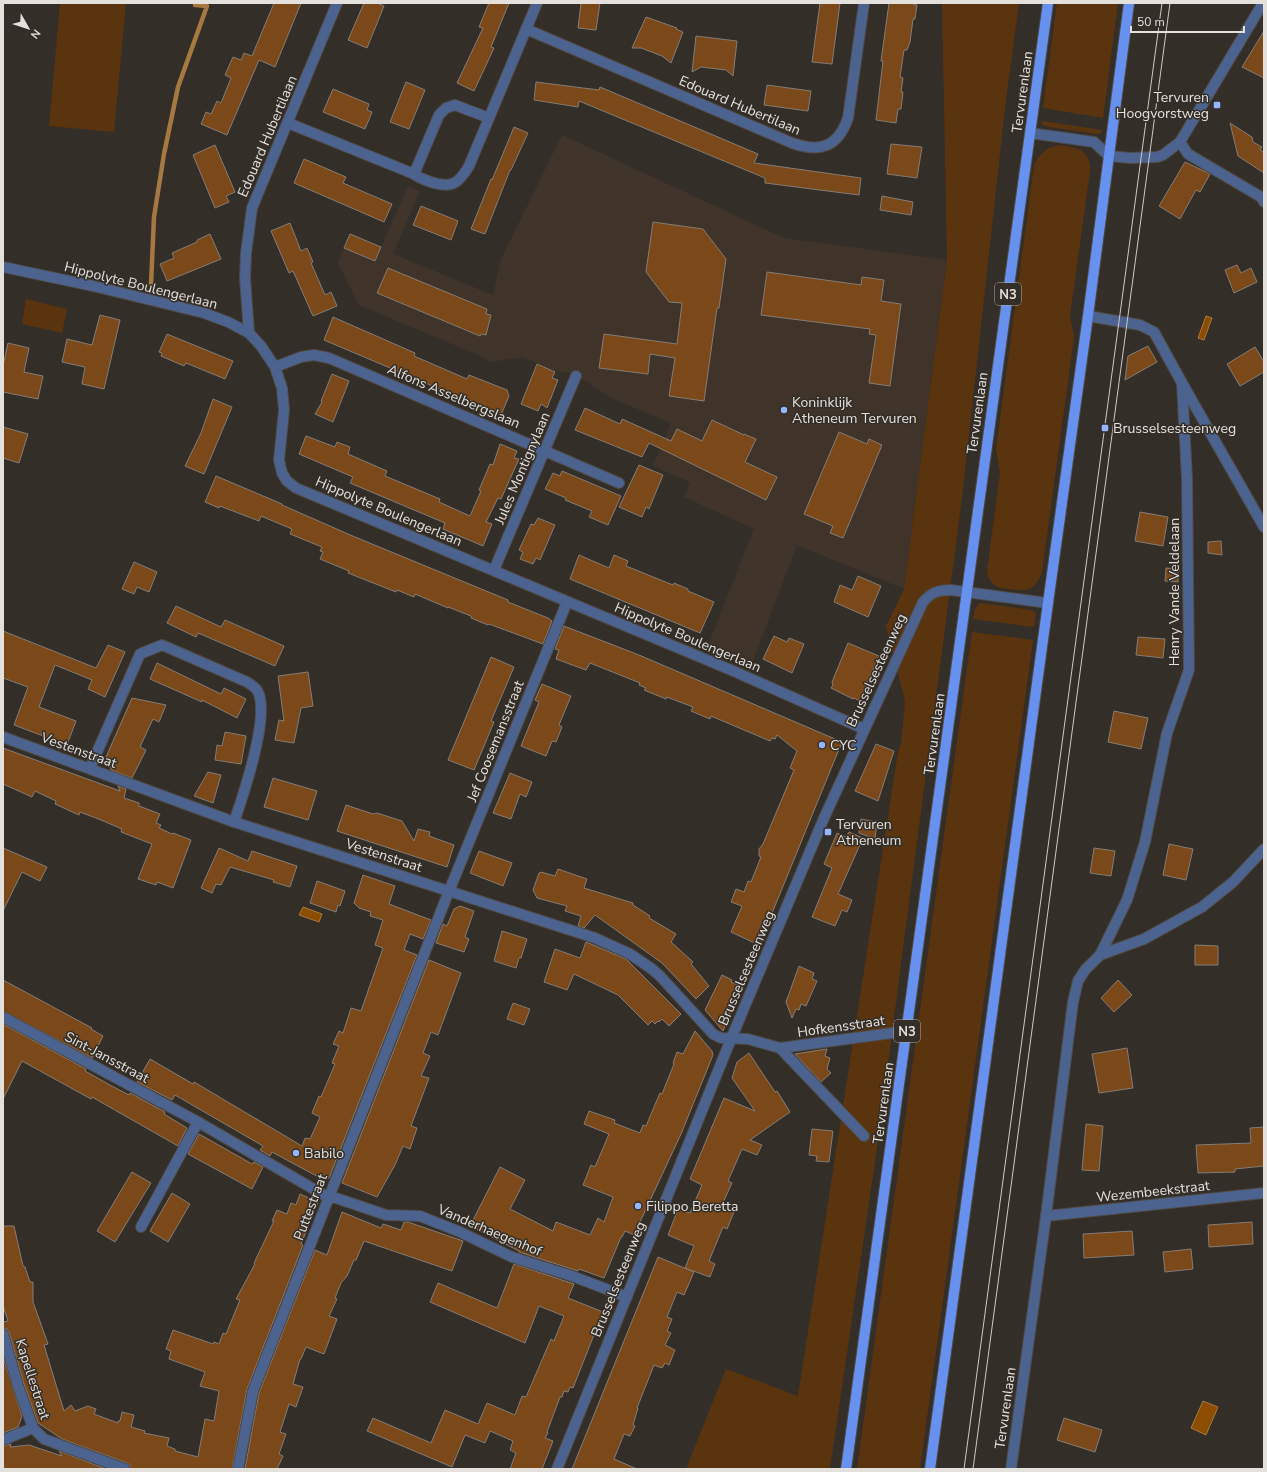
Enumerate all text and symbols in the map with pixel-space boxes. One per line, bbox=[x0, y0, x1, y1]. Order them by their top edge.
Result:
north arrow bbox=[8, 8, 48, 48]
scale bar bbox=[1131, 8, 1244, 34]
text: 50 m bbox=[1137, 14, 1165, 30]
text: N bbox=[27, 26, 44, 42]
street label: Tervurenlaan bbox=[1007, 50, 1038, 134]
street label: Edouard Hubertilaan bbox=[676, 71, 804, 140]
street label: Edouard Hubertilaan bbox=[233, 72, 302, 200]
place label: Tervuren Hoogvorstweg bbox=[1116, 88, 1209, 123]
marker: Tervuren Hoogvorstweg bbox=[1212, 100, 1222, 110]
street label: Hippolyte Boulengerlaan bbox=[62, 257, 220, 314]
road number: N3 bbox=[995, 283, 1021, 305]
street label: Alfons Asselbergslaan bbox=[385, 360, 523, 433]
street label: Tervurenlaan bbox=[962, 371, 993, 455]
place label: Koninklijk Atheneum Tervuren bbox=[792, 393, 917, 428]
marker: Koninklijk Atheneum Tervuren bbox=[779, 405, 789, 415]
street label: Jules Montignylaan bbox=[490, 409, 555, 528]
place label: Brusselsesteenweg bbox=[1113, 419, 1236, 438]
marker: Brusselsesteenweg bbox=[1100, 423, 1110, 433]
street label: Hippolyte Boulengerlaan bbox=[313, 472, 465, 551]
street label: Henry Vande Veldelaan bbox=[1165, 518, 1184, 666]
street label: Hippolyte Boulengerlaan bbox=[612, 598, 764, 677]
street label: Brusselsesteenweg bbox=[842, 610, 911, 730]
street label: Jef Coosemansstraat bbox=[462, 678, 529, 806]
street label: Tervurenlaan bbox=[919, 692, 950, 776]
street label: Vestenstraat bbox=[37, 728, 119, 773]
place label: CYC bbox=[830, 736, 856, 755]
marker: CYC bbox=[817, 740, 827, 750]
place label: Tervuren Atheneum bbox=[836, 815, 902, 850]
marker: Tervuren Atheneum bbox=[823, 827, 833, 837]
street label: Vestenstraat bbox=[342, 834, 425, 877]
street label: Brusselsesteenweg bbox=[714, 908, 779, 1029]
street label: Hofkensstraat bbox=[796, 1011, 886, 1042]
road number: N3 bbox=[894, 1020, 920, 1042]
street label: Sint-Jansstraat bbox=[61, 1027, 152, 1088]
street label: Tervurenlaan bbox=[868, 1061, 899, 1145]
place label: Babilo bbox=[304, 1144, 344, 1163]
marker: Babilo bbox=[291, 1148, 301, 1158]
street label: Puttestraat bbox=[289, 1171, 332, 1243]
street label: Wezembeekstraat bbox=[1095, 1176, 1211, 1207]
place label: Filippo Beretta bbox=[646, 1197, 738, 1216]
street label: Vanderhaegenhof bbox=[434, 1200, 545, 1261]
marker: Filippo Beretta bbox=[633, 1201, 643, 1211]
street label: Brusselsesteenweg bbox=[587, 1219, 650, 1340]
street label: Kapellestraat bbox=[11, 1336, 55, 1422]
street label: Tervurenlaan bbox=[990, 1366, 1021, 1450]

